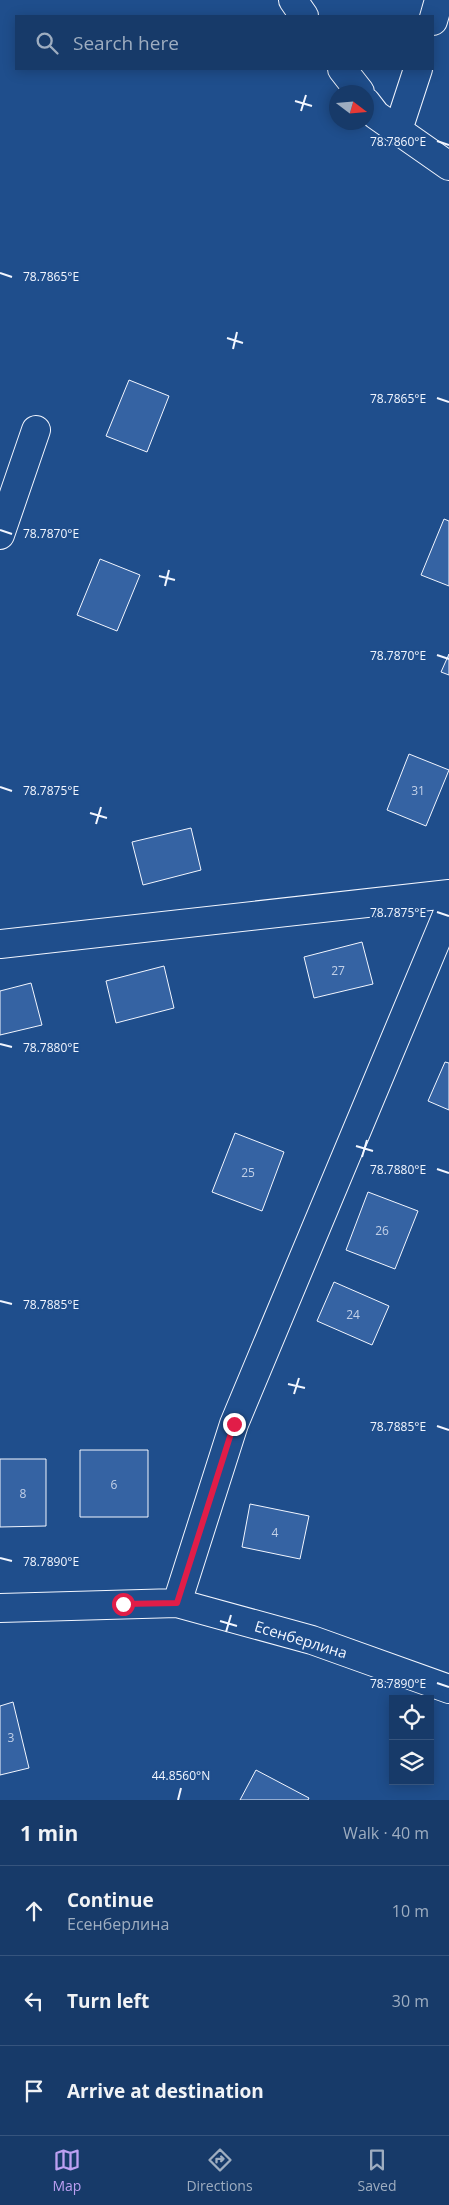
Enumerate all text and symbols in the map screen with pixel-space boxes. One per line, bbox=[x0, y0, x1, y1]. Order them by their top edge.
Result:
search box bbox=[15, 15, 434, 70]
icon: search bbox=[33, 29, 61, 57]
text: Search here bbox=[73, 30, 179, 56]
north arrow bbox=[329, 85, 374, 130]
text: 78.7860°E bbox=[370, 133, 426, 150]
text: 78.7865°E bbox=[23, 268, 79, 285]
text: 78.7865°E bbox=[370, 390, 426, 407]
text: 78.7870°E bbox=[23, 525, 79, 542]
text: 78.7870°E bbox=[370, 647, 426, 664]
text: 78.7875°E bbox=[23, 782, 79, 799]
house number: 31 bbox=[411, 782, 425, 799]
text: 78.7875°E bbox=[370, 904, 426, 921]
house number: 27 bbox=[331, 962, 345, 979]
text: 78.7880°E bbox=[23, 1039, 79, 1056]
text: 78.7880°E bbox=[370, 1161, 426, 1178]
house number: 25 bbox=[241, 1164, 255, 1181]
house number: 26 bbox=[375, 1222, 389, 1239]
text: 78.7885°E bbox=[23, 1296, 79, 1313]
house number: 24 bbox=[346, 1306, 360, 1323]
route end bbox=[223, 1413, 246, 1436]
text: 78.7885°E bbox=[370, 1418, 426, 1435]
house number: 6 bbox=[111, 1476, 118, 1493]
house number: 8 bbox=[20, 1485, 27, 1502]
house number: 4 bbox=[272, 1524, 279, 1541]
text: 78.7890°E bbox=[23, 1553, 79, 1570]
route start bbox=[112, 1593, 135, 1616]
street label: Есенберлина bbox=[252, 1615, 350, 1663]
text: 78.7890°E bbox=[370, 1675, 426, 1692]
map controls bbox=[389, 1695, 434, 1785]
button: locate bbox=[389, 1695, 434, 1740]
house number: 3 bbox=[8, 1729, 15, 1746]
button: layers bbox=[389, 1740, 434, 1785]
text: 44.8560°N bbox=[152, 1767, 210, 1784]
text: 1 min bbox=[20, 1819, 78, 1847]
text: Walk · 40 m bbox=[343, 1822, 429, 1844]
text: Continue bbox=[67, 1887, 154, 1913]
icon: ahead bbox=[20, 1897, 48, 1925]
text: 10 m bbox=[392, 1900, 429, 1922]
text: Есенберлина bbox=[67, 1913, 169, 1935]
icon: left bbox=[20, 1987, 48, 2015]
text: Turn left bbox=[67, 1988, 149, 2014]
text: 30 m bbox=[392, 1990, 429, 2012]
icon: arrive bbox=[20, 2077, 48, 2105]
text: Arrive at destination bbox=[67, 2078, 264, 2104]
tab: Map bbox=[52, 2146, 81, 2195]
tab: Directions bbox=[186, 2146, 253, 2195]
tab: Saved bbox=[358, 2146, 396, 2195]

